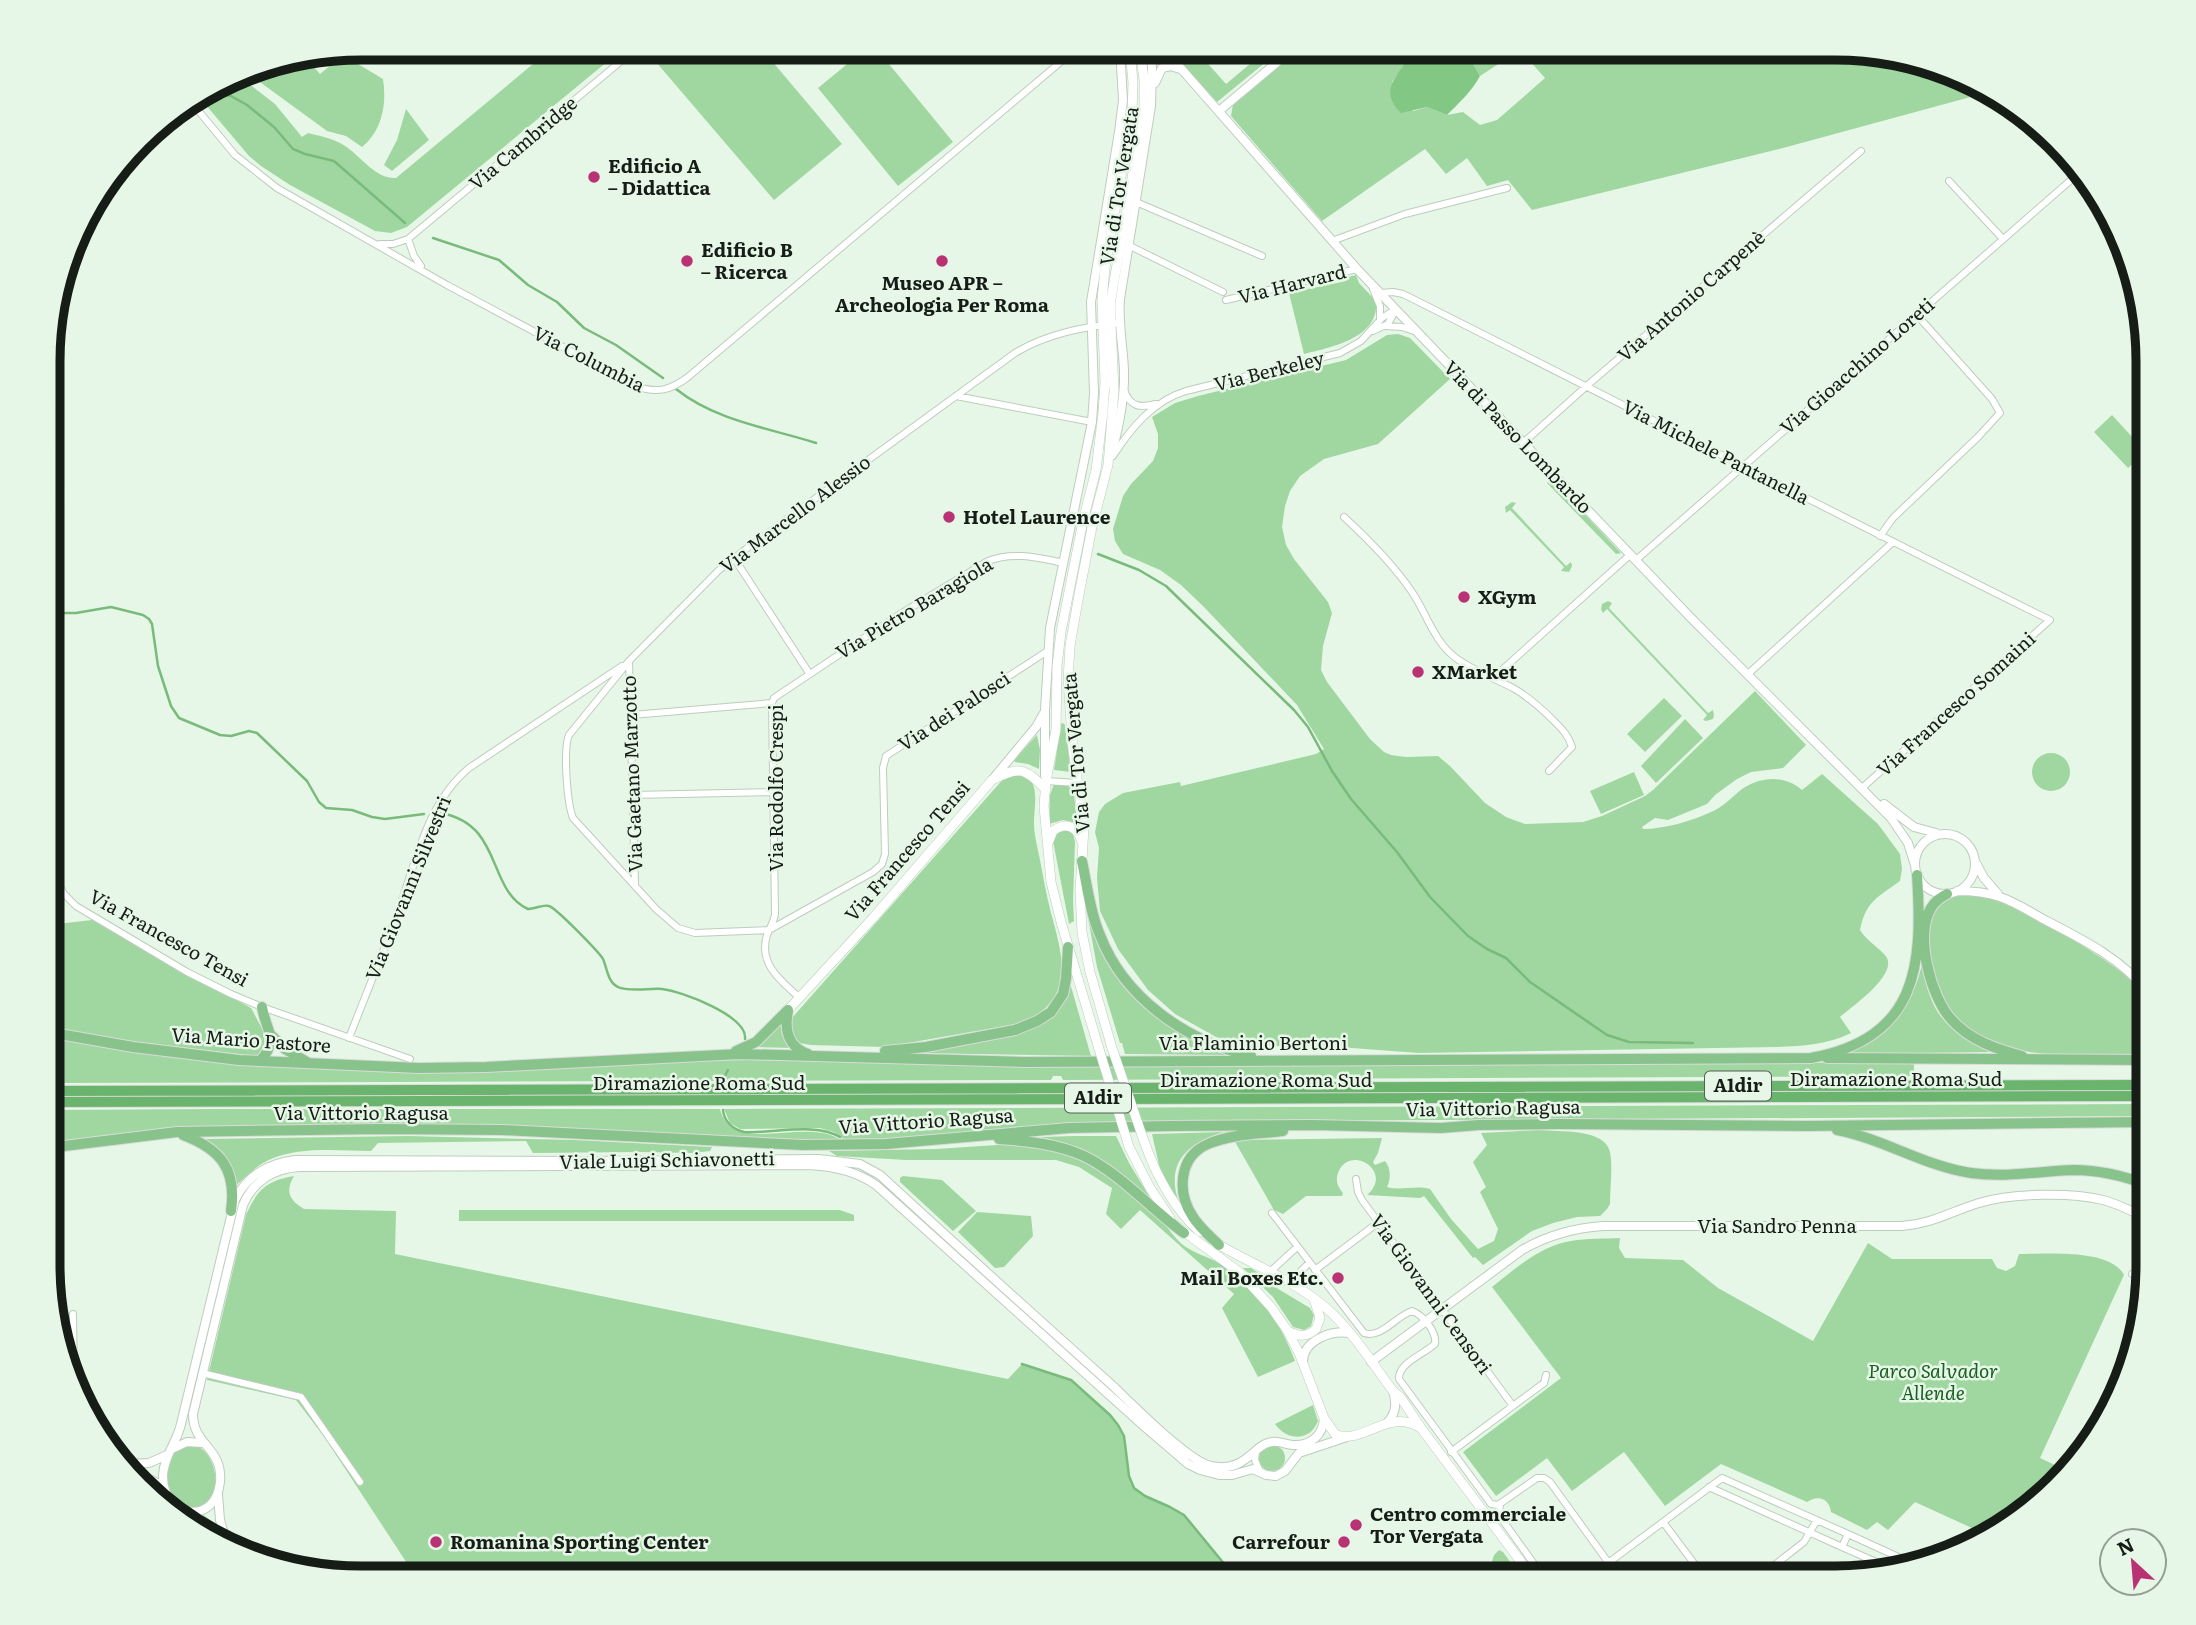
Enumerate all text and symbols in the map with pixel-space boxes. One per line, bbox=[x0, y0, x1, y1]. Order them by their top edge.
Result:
street label: Via Cambridge bbox=[462, 89, 583, 196]
street label: Via di Tor Vergata bbox=[1092, 103, 1145, 268]
place label: Edificio A – Didattica bbox=[608, 151, 711, 201]
marker: Edificio A – Didattica bbox=[586, 169, 602, 185]
street label: Via Antonio Carpenè bbox=[1610, 223, 1771, 367]
place label: Edificio B – Ricerca bbox=[701, 235, 793, 285]
marker: Edificio B – Ricerca bbox=[679, 253, 695, 269]
marker: Museo APR – Archeologia Per Roma bbox=[934, 253, 950, 269]
street label: Via Harvard bbox=[1235, 256, 1349, 310]
place label: Museo APR – Archeologia Per Roma bbox=[835, 268, 1049, 318]
street label: Via Gioacchino Loreti bbox=[1773, 290, 1940, 440]
street label: Via Columbia bbox=[529, 318, 651, 399]
street label: Via Berkeley bbox=[1211, 343, 1327, 397]
street label: Via di Passo Lombardo bbox=[1438, 353, 1599, 519]
street label: Via Michele Pantanella bbox=[1618, 392, 1816, 511]
street label: Via Marcello Alessio bbox=[713, 447, 876, 579]
place label: Hotel Laurence bbox=[963, 502, 1111, 530]
marker: Hotel Laurence bbox=[941, 509, 957, 525]
street label: Via Pietro Baragiola bbox=[830, 549, 998, 665]
place label: XGym bbox=[1478, 582, 1537, 610]
marker: XGym bbox=[1456, 589, 1472, 605]
street label: Via Francesco Somaini bbox=[1870, 624, 2041, 782]
place label: XMarket bbox=[1432, 657, 1518, 685]
street label: Via dei Palosci bbox=[892, 663, 1015, 757]
marker: XMarket bbox=[1410, 664, 1426, 680]
street label: Via di Tor Vergata bbox=[1054, 671, 1096, 834]
street label: Via Gaetano Marzotto bbox=[614, 675, 648, 873]
street label: Via Rodolfo Crespi bbox=[761, 704, 789, 872]
street label: Via Francesco Tensi bbox=[837, 774, 975, 927]
street label: Via Giovanni Silvestri bbox=[357, 791, 457, 984]
street label: Via Francesco Tensi bbox=[85, 882, 254, 993]
street label: Via Mario Pastore bbox=[170, 1019, 332, 1059]
street label: Via Flaminio Bertoni bbox=[1158, 1028, 1348, 1056]
street label: Diramazione Roma Sud bbox=[1790, 1064, 2003, 1092]
street label: Diramazione Roma Sud bbox=[1160, 1065, 1373, 1093]
street label: Diramazione Roma Sud bbox=[593, 1068, 806, 1096]
road number: A1dir bbox=[1705, 1072, 1771, 1100]
road number: A1dir bbox=[1065, 1084, 1131, 1112]
street label: Via Vittorio Ragusa bbox=[1405, 1091, 1582, 1123]
street label: Via Vittorio Ragusa bbox=[273, 1098, 449, 1126]
street label: Via Vittorio Ragusa bbox=[838, 1100, 1015, 1140]
street label: Viale Luigi Schiavonetti bbox=[559, 1143, 775, 1175]
street label: Via Giovanni Censori bbox=[1364, 1208, 1500, 1379]
street label: Via Sandro Penna bbox=[1697, 1211, 1857, 1239]
place label: Mail Boxes Etc. bbox=[1180, 1263, 1324, 1291]
marker: Mail Boxes Etc. bbox=[1330, 1270, 1346, 1286]
park label: Parco Salvador Allende bbox=[1868, 1356, 1998, 1406]
place label: Centro commerciale Tor Vergata bbox=[1370, 1499, 1567, 1549]
marker: Centro commerciale Tor Vergata bbox=[1348, 1517, 1364, 1533]
place label: Romanina Sporting Center bbox=[450, 1527, 709, 1555]
place label: Carrefour bbox=[1232, 1527, 1331, 1555]
north arrow bbox=[2098, 1527, 2168, 1597]
text: N bbox=[2112, 1530, 2138, 1562]
marker: Romanina Sporting Center bbox=[428, 1534, 444, 1550]
marker: Carrefour bbox=[1336, 1534, 1352, 1550]

